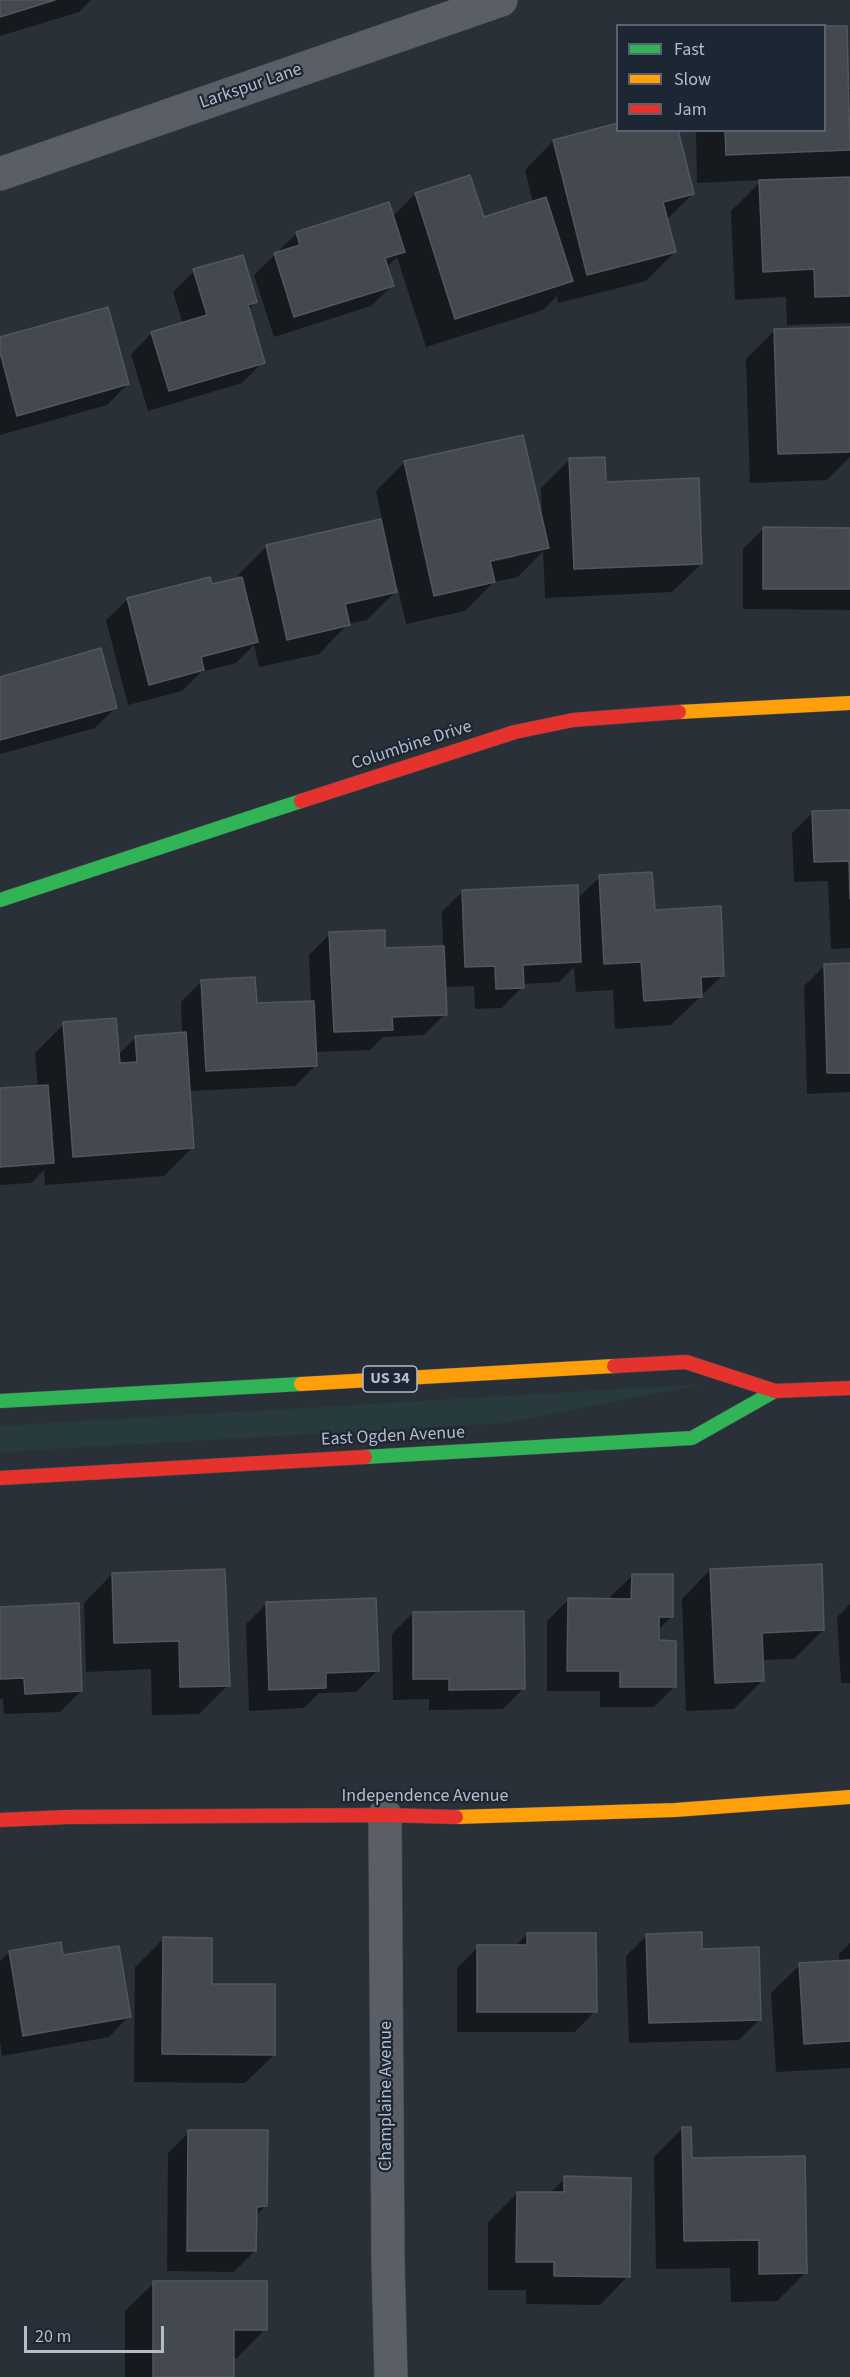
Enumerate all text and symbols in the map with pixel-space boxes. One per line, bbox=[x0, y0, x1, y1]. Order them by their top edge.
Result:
legend bbox=[616, 24, 826, 132]
text: Fast bbox=[674, 37, 705, 62]
street label: Larkspur Lane bbox=[197, 59, 305, 115]
text: Slow bbox=[674, 67, 711, 92]
text: Jam bbox=[674, 97, 707, 122]
street label: Columbine Drive bbox=[349, 716, 475, 776]
road number: US 34 bbox=[363, 1366, 417, 1392]
street label: East Ogden Avenue bbox=[321, 1422, 465, 1452]
street label: Independence Avenue bbox=[342, 1786, 508, 1808]
street label: Champlaine Avenue bbox=[376, 2021, 398, 2171]
scale bar bbox=[27, 2314, 166, 2352]
text: 20 m bbox=[35, 2324, 71, 2349]

